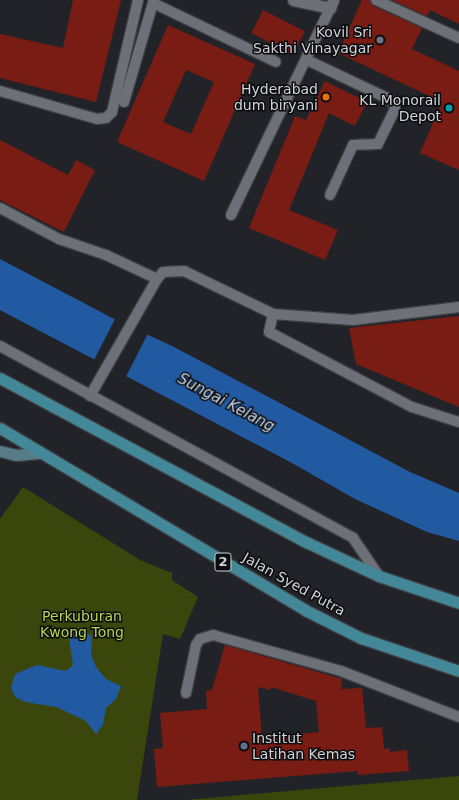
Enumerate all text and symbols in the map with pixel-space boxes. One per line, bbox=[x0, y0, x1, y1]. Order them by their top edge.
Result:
place label: Kovil Sri Sakthi Vinayagar bbox=[253, 24, 372, 56]
marker: Kovil Sri Sakthi Vinayagar bbox=[375, 35, 385, 45]
place label: Hyderabad dum biryani bbox=[234, 81, 318, 114]
marker: Hyderabad dum biryani bbox=[321, 92, 331, 102]
place label: KL Monorail Depot bbox=[359, 92, 441, 124]
marker: KL Monorail Depot bbox=[444, 103, 454, 113]
water label: Sungai Kelang bbox=[174, 370, 278, 436]
street label: Jalan Syed Putra bbox=[240, 549, 348, 619]
road number: 2 bbox=[214, 551, 232, 573]
park label: Perkuburan Kwong Tong bbox=[40, 608, 124, 640]
place label: Institut Latihan Kemas bbox=[252, 730, 355, 762]
marker: Institut Latihan Kemas bbox=[239, 741, 249, 751]

